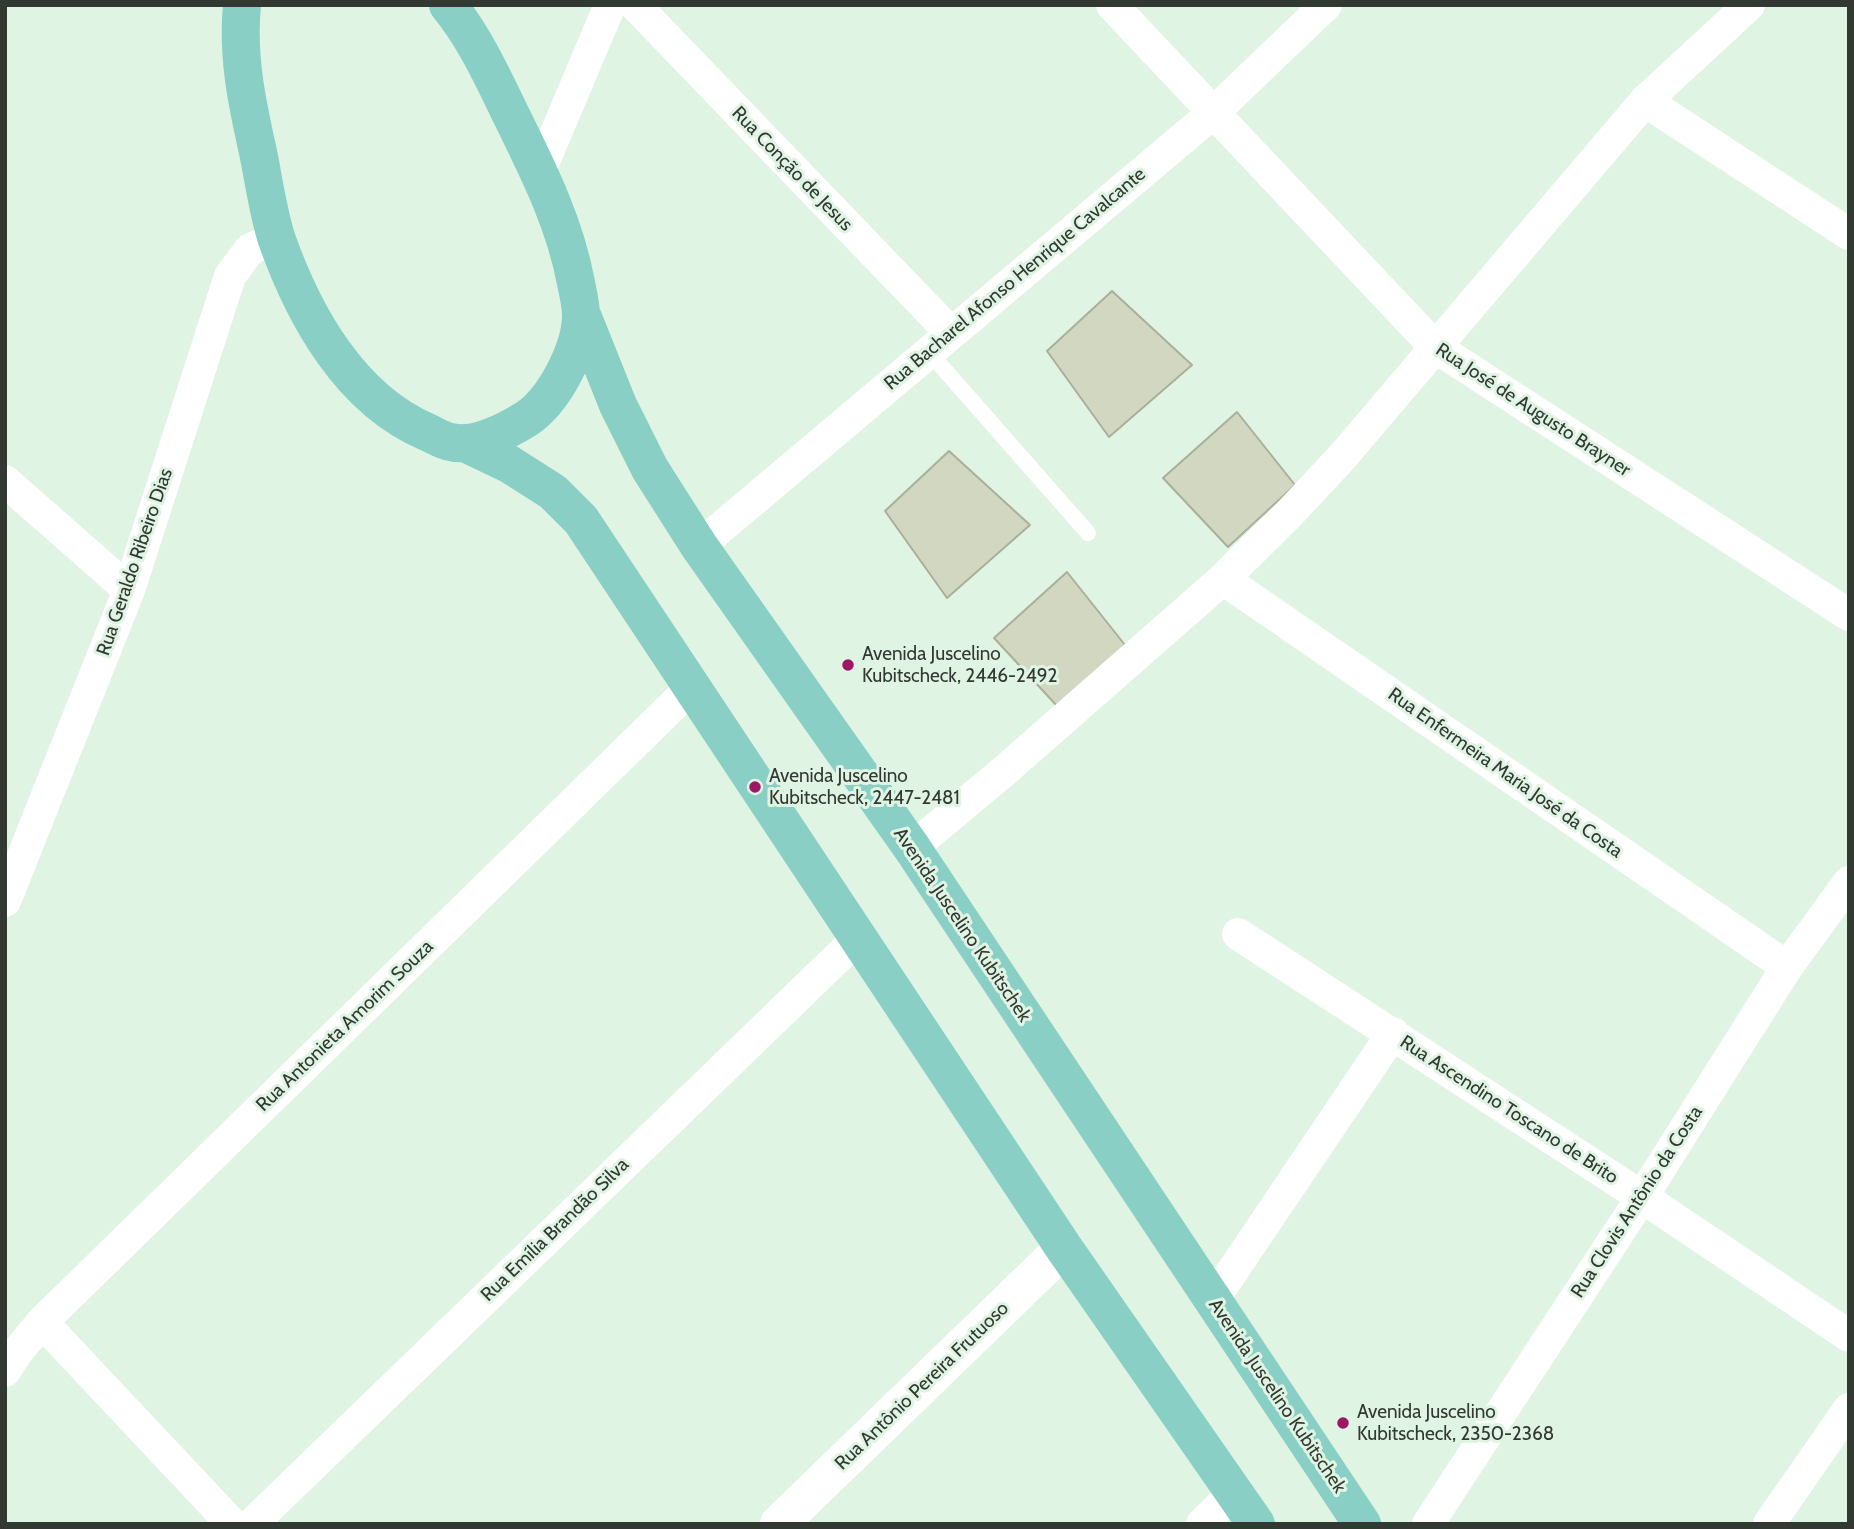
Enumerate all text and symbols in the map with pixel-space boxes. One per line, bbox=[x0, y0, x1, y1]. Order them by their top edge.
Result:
street label: Rua Conção de Jesus bbox=[727, 102, 857, 236]
street label: Rua Bacharel Afonso Henrique Cavalcante bbox=[880, 163, 1150, 395]
street label: Rua José de Augusto Brayner bbox=[1431, 338, 1635, 482]
street label: Rua Geraldo Ribeiro Dias bbox=[92, 465, 178, 659]
place label: Avenida Juscelino Kubitscheck, 2446-2492 bbox=[862, 643, 1057, 687]
marker: Avenida Juscelino Kubitscheck, 2446-2492 bbox=[840, 657, 856, 673]
street label: Rua Enfermeira Maria José da Costa bbox=[1383, 683, 1627, 863]
place label: Avenida Juscelino Kubitscheck, 2447-2481 bbox=[769, 765, 960, 809]
marker: Avenida Juscelino Kubitscheck, 2447-2481 bbox=[747, 779, 763, 795]
street label: Avenida Juscelino Kubitschek bbox=[888, 824, 1036, 1026]
street label: Rua Antonieta Amorim Souza bbox=[252, 935, 438, 1117]
street label: Rua Ascendino Toscano de Brito bbox=[1396, 1031, 1622, 1189]
street label: Rua Clovis Antônio da Costa bbox=[1566, 1102, 1708, 1302]
street label: Rua Emília Brandão Silva bbox=[476, 1154, 634, 1306]
street label: Avenida Juscelino Kubitschek bbox=[1203, 1295, 1351, 1497]
street label: Rua Antônio Pereira Frutuoso bbox=[831, 1297, 1013, 1475]
place label: Avenida Juscelino Kubitscheck, 2350-2368 bbox=[1357, 1401, 1554, 1445]
marker: Avenida Juscelino Kubitscheck, 2350-2368 bbox=[1335, 1415, 1351, 1431]

